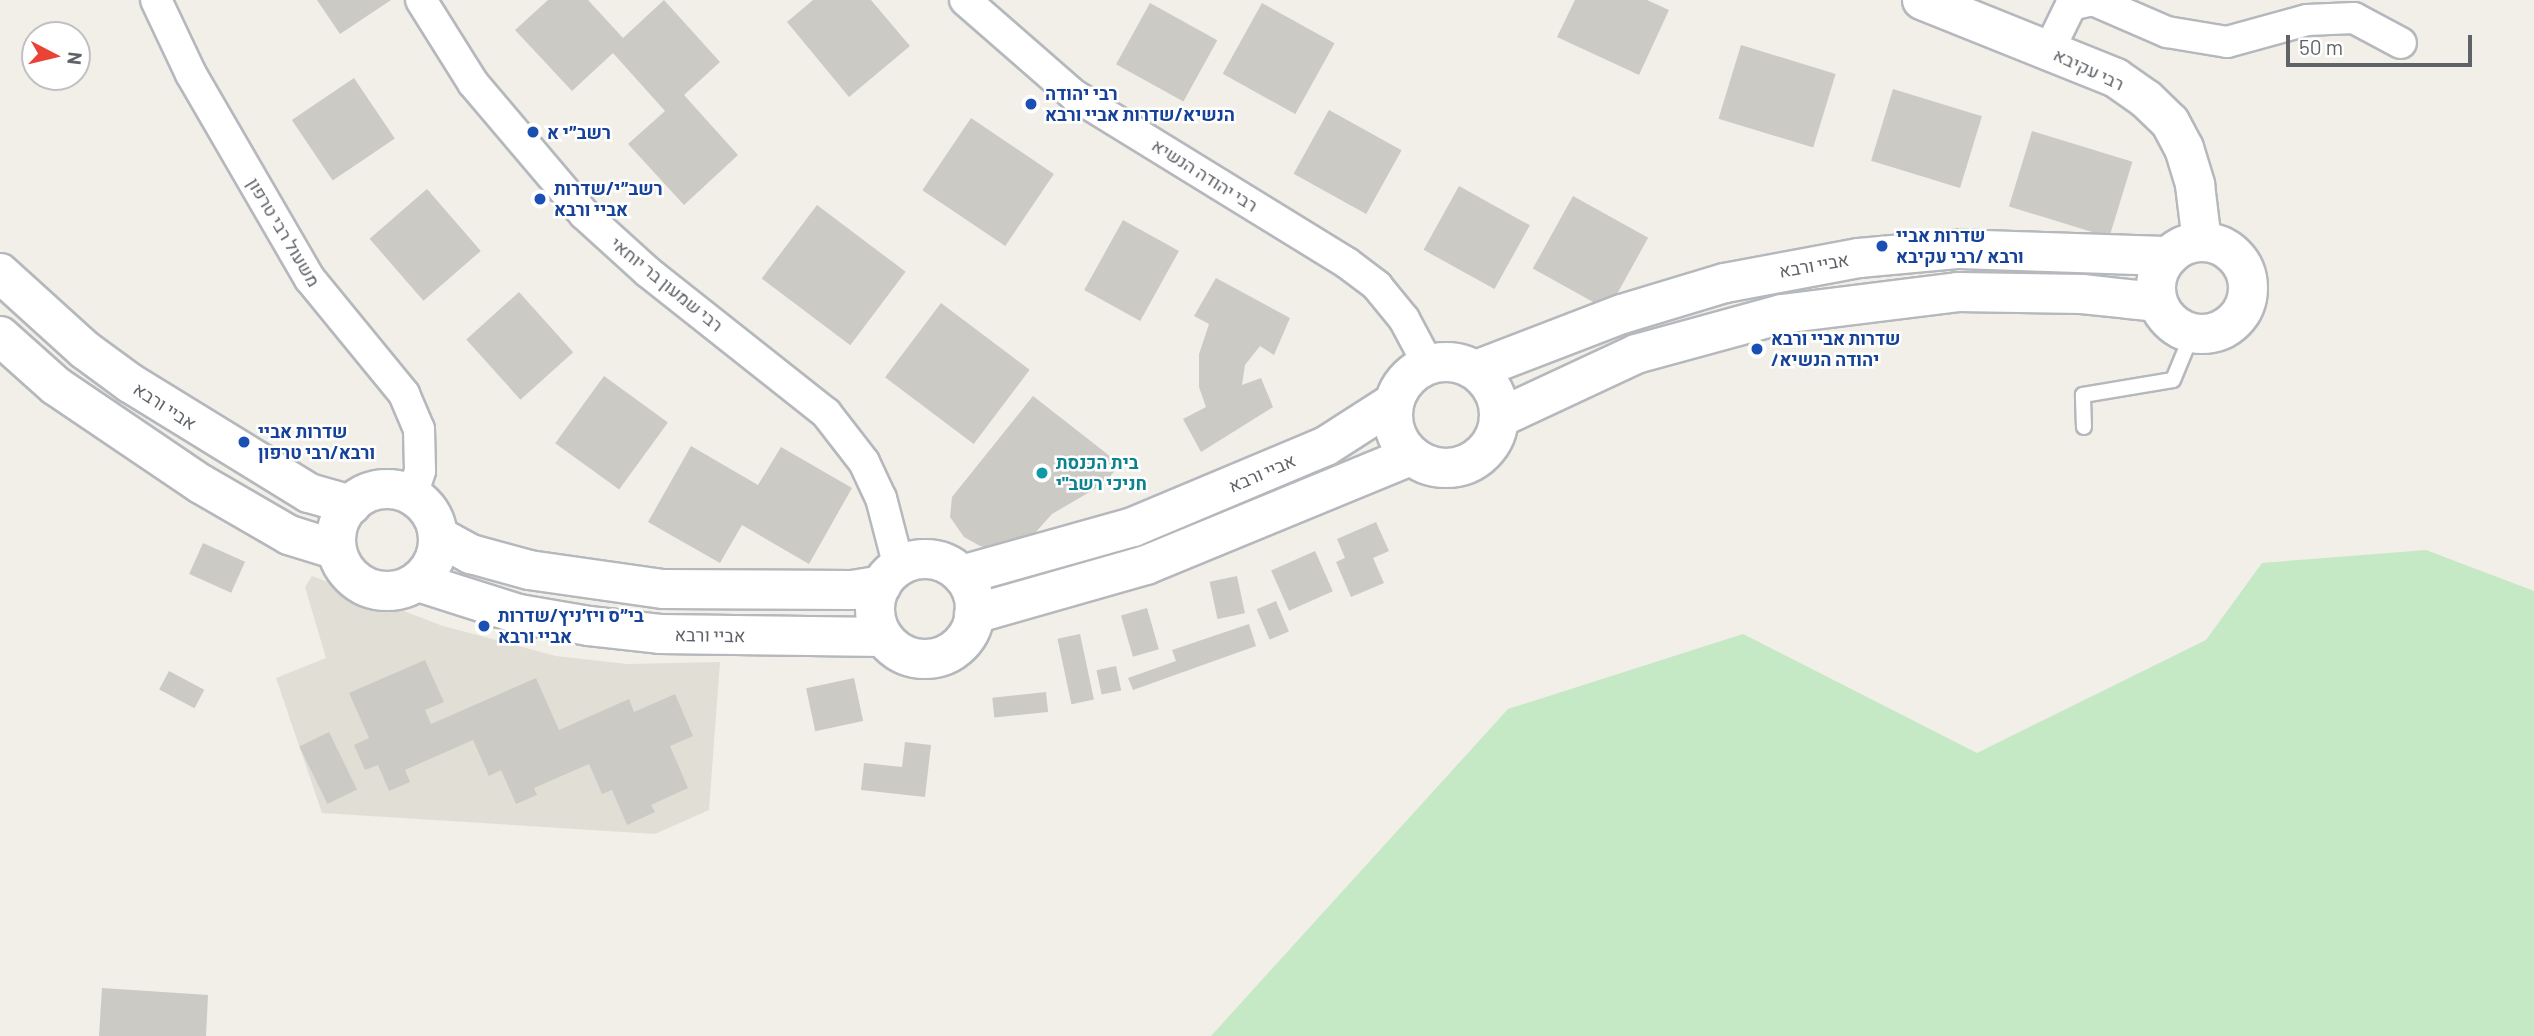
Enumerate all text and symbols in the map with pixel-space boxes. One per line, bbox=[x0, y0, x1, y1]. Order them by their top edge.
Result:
north arrow bbox=[21, 21, 91, 91]
scale bar bbox=[2289, 21, 2474, 65]
text: 50 m bbox=[2299, 34, 2343, 59]
street label: רבי עקיבא bbox=[2050, 43, 2128, 95]
text: N bbox=[63, 51, 88, 66]
place label: רבי יהודה הנשיא/שדרות אביי ורבא bbox=[1045, 83, 1235, 126]
marker: רבי יהודה הנשיא/שדרות אביי ורבא bbox=[1023, 96, 1039, 112]
place label: רשב״י א bbox=[547, 121, 611, 143]
marker: רשב״י א bbox=[525, 124, 541, 140]
street label: רבי יהודה הנשיא bbox=[1148, 134, 1262, 216]
street label: משעול רבי טרפון bbox=[243, 174, 325, 290]
place label: רשב״י/שדרות אביי ורבא bbox=[554, 178, 663, 220]
marker: רשב״י/שדרות אביי ורבא bbox=[532, 191, 548, 207]
place label: שדרות אביי ורבא /רבי עקיבא bbox=[1896, 225, 2024, 268]
street label: רבי שמעון בר יוחאי bbox=[607, 232, 727, 336]
marker: שדרות אביי ורבא /רבי עקיבא bbox=[1874, 238, 1890, 254]
street label: אביי ורבא bbox=[1777, 248, 1851, 282]
place label: שדרות אביי ורבא /יהודה הנשיא bbox=[1771, 328, 1901, 370]
marker: שדרות אביי ורבא /יהודה הנשיא bbox=[1749, 341, 1765, 357]
street label: אביי ורבא bbox=[129, 378, 201, 434]
place label: שדרות אביי ורבא/רבי טרפון bbox=[258, 421, 375, 464]
marker: שדרות אביי ורבא/רבי טרפון bbox=[236, 434, 252, 450]
street label: אביי ורבא bbox=[1225, 449, 1299, 497]
place label: בית הכנסת חניכי רשב"י bbox=[1056, 452, 1147, 494]
marker: בית הכנסת חניכי רשב"י bbox=[1034, 465, 1050, 481]
place label: בי״ס ויז׳ניץ/שדרות אביי ורבא bbox=[498, 605, 644, 648]
marker: בי״ס ויז׳ניץ/שדרות אביי ורבא bbox=[476, 618, 492, 634]
street label: אביי ורבא bbox=[674, 624, 746, 646]

